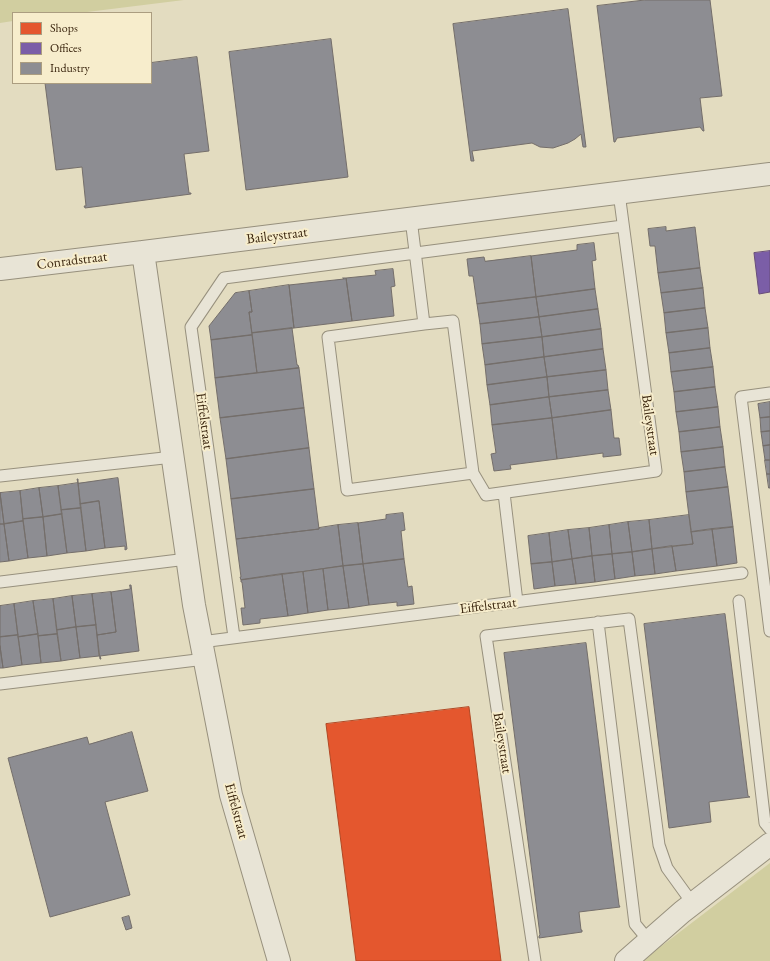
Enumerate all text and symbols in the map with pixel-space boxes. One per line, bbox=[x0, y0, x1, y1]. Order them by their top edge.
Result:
legend bbox=[12, 12, 152, 84]
text: Shops bbox=[50, 20, 78, 36]
text: Offices bbox=[50, 40, 82, 56]
text: Industry bbox=[50, 60, 90, 76]
street label: Baileystraat bbox=[246, 224, 308, 248]
street label: Conradstraat bbox=[36, 248, 108, 274]
street label: Eiffelstraat bbox=[192, 392, 216, 450]
street label: Baileystraat bbox=[637, 393, 663, 457]
street label: Eiffelstraat bbox=[459, 594, 517, 618]
street label: Baileystraat bbox=[489, 711, 515, 775]
street label: Eiffelstraat bbox=[221, 781, 251, 841]

